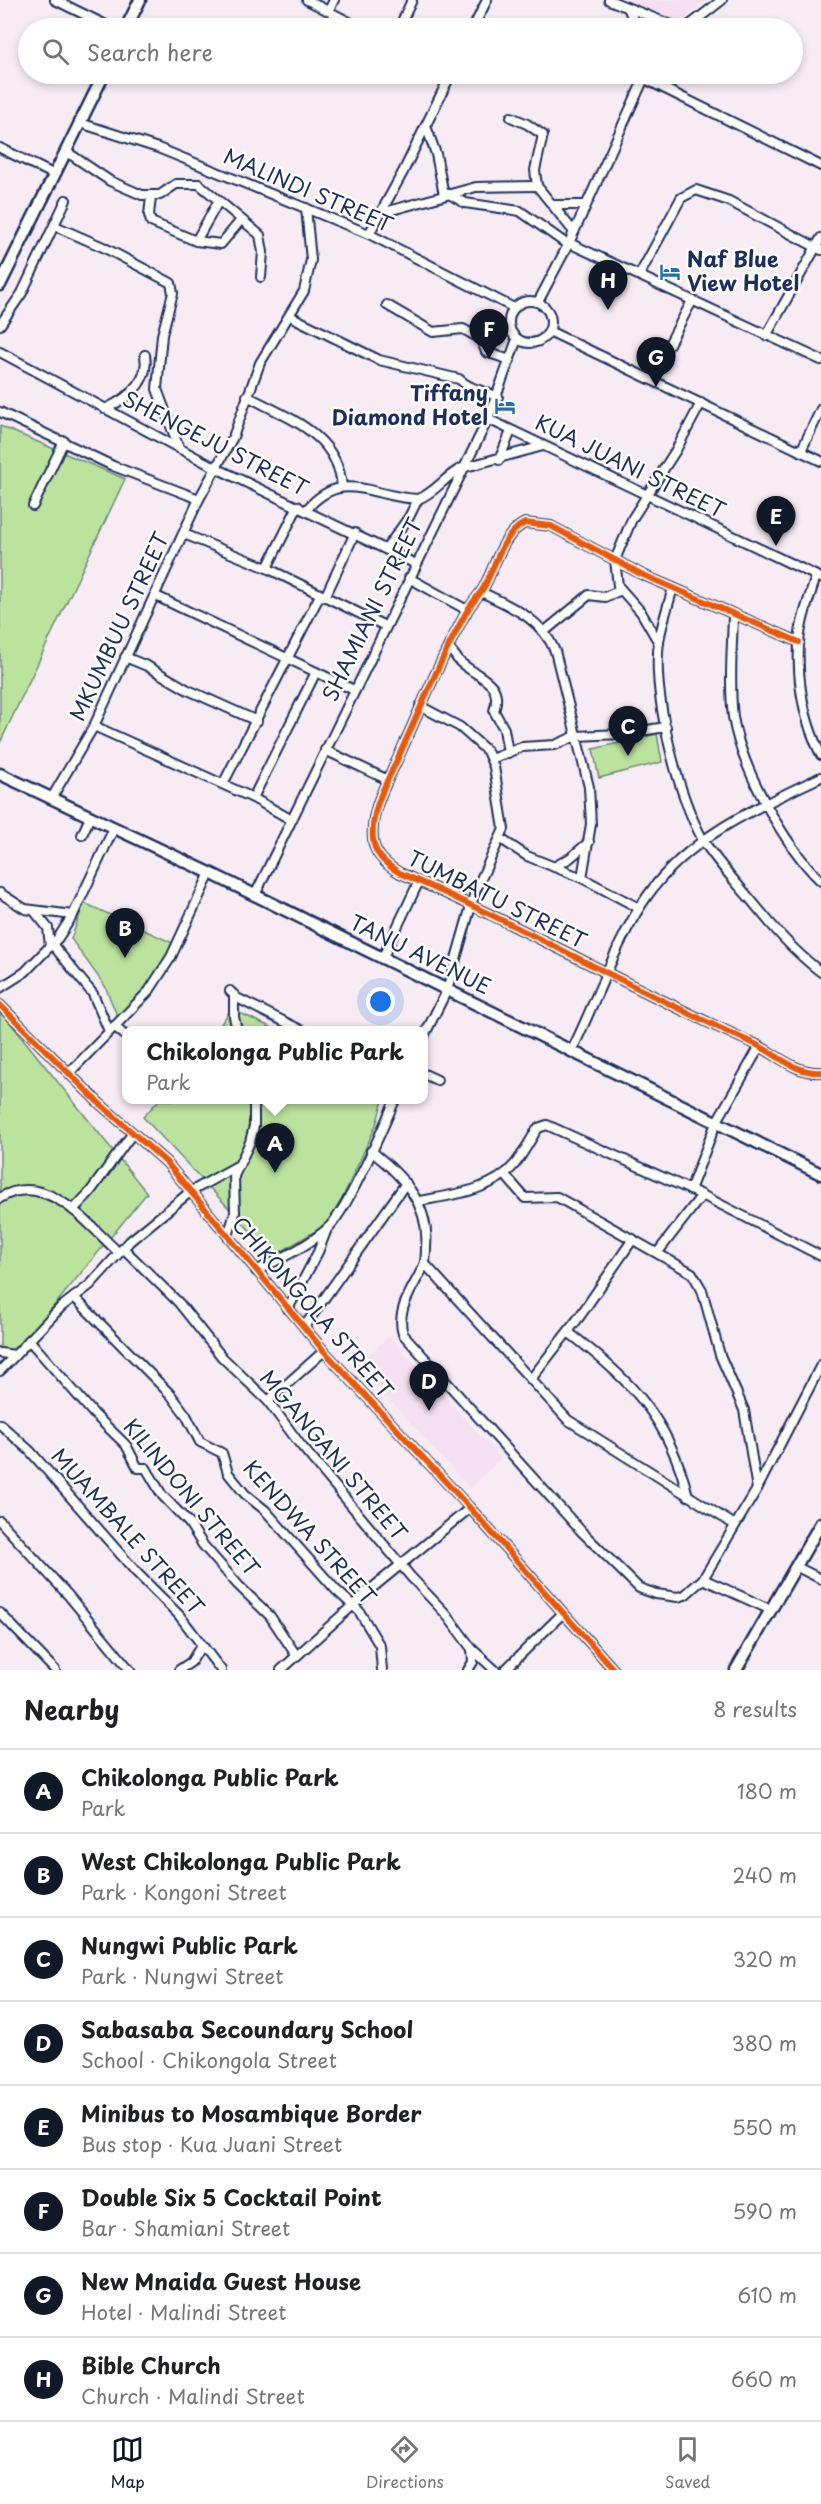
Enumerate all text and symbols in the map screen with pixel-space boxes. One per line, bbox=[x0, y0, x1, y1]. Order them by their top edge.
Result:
search box bbox=[18, 18, 803, 84]
icon: search bbox=[39, 35, 72, 68]
text: Search here bbox=[87, 35, 213, 68]
street label: MALINDI STREET bbox=[219, 139, 399, 240]
place label: Naf Blue View Hotel bbox=[687, 242, 799, 298]
pin: H bbox=[588, 260, 628, 310]
hotel icon: Naf Blue View Hotel bbox=[658, 260, 682, 284]
pin: F bbox=[470, 310, 508, 359]
pin: G bbox=[636, 338, 676, 387]
place label: Tiffany Diamond Hotel bbox=[332, 376, 488, 432]
street label: SHENGEJU STREET bbox=[117, 382, 315, 503]
hotel icon: Tiffany Diamond Hotel bbox=[493, 394, 517, 418]
street label: KUA JUANI STREET bbox=[530, 405, 732, 525]
pin: E bbox=[756, 496, 796, 546]
street label: SHAMIANI STREET bbox=[313, 512, 430, 706]
street label: MKUMBUU STREET bbox=[60, 526, 176, 726]
pin: C bbox=[608, 706, 648, 756]
street label: TUMBATU STREET bbox=[403, 841, 593, 956]
street label: TANU AVENUE bbox=[345, 905, 497, 1001]
pin: B bbox=[106, 908, 144, 958]
your location bbox=[366, 987, 395, 1016]
popup bbox=[122, 1026, 428, 1104]
text: Chikolonga Public Park bbox=[146, 1034, 404, 1067]
text: Park bbox=[146, 1067, 191, 1097]
pin: A bbox=[256, 1124, 294, 1173]
street label: CHIKONGOLA STREET bbox=[225, 1209, 402, 1405]
street label: MGANGANI STREET bbox=[253, 1362, 416, 1548]
pin: D bbox=[410, 1362, 448, 1411]
street label: KILINDONI STREET bbox=[117, 1411, 268, 1583]
street label: MUAMBALE STREET bbox=[45, 1440, 213, 1622]
street label: KENDWA STREET bbox=[237, 1452, 385, 1612]
text: Nearby bbox=[24, 1690, 119, 1729]
text: 8 results bbox=[713, 1694, 797, 1724]
text: Chikolonga Public Park bbox=[81, 1760, 339, 1793]
text: A bbox=[36, 1776, 51, 1806]
text: 180 m bbox=[737, 1776, 797, 1806]
text: Park bbox=[81, 1793, 126, 1823]
text: West Chikolonga Public Park bbox=[81, 1844, 401, 1877]
text: B bbox=[37, 1860, 50, 1890]
text: 240 m bbox=[732, 1860, 797, 1890]
text: Park · Kongoni Street bbox=[81, 1877, 287, 1907]
text: Nungwi Public Park bbox=[81, 1928, 298, 1961]
text: C bbox=[36, 1944, 51, 1974]
text: 320 m bbox=[733, 1944, 797, 1974]
text: Park · Nungwi Street bbox=[81, 1961, 283, 1991]
text: Sabasaba Secoundary School bbox=[81, 2012, 413, 2045]
text: D bbox=[36, 2028, 51, 2058]
text: 380 m bbox=[731, 2028, 797, 2058]
text: School · Chikongola Street bbox=[81, 2045, 337, 2075]
text: Minibus to Mosambique Border bbox=[81, 2096, 421, 2129]
text: E bbox=[37, 2112, 50, 2142]
text: 550 m bbox=[732, 2112, 797, 2142]
text: Bus stop · Kua Juani Street bbox=[81, 2129, 342, 2159]
text: Double Six 5 Cocktail Point bbox=[81, 2180, 381, 2213]
text: F bbox=[38, 2196, 49, 2226]
text: 590 m bbox=[733, 2196, 797, 2226]
text: Bar · Shamiani Street bbox=[81, 2213, 290, 2243]
text: New Mnaida Guest House bbox=[81, 2264, 361, 2297]
text: G bbox=[35, 2280, 52, 2310]
text: 610 m bbox=[737, 2280, 797, 2310]
text: Hotel · Malindi Street bbox=[81, 2297, 287, 2327]
text: Bible Church bbox=[81, 2348, 221, 2381]
text: H bbox=[36, 2364, 51, 2394]
text: 660 m bbox=[731, 2364, 797, 2394]
text: Church · Malindi Street bbox=[81, 2381, 305, 2411]
tab: Map bbox=[111, 2433, 145, 2493]
tab: Directions bbox=[366, 2433, 444, 2493]
tab: Saved bbox=[665, 2433, 710, 2493]

